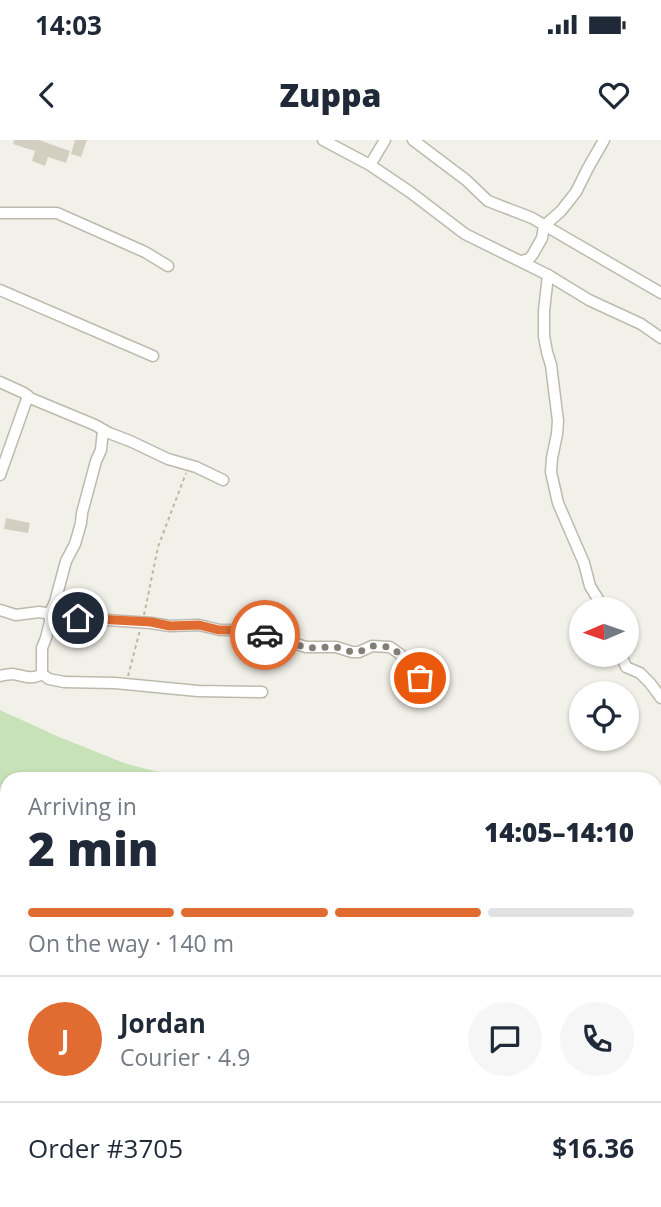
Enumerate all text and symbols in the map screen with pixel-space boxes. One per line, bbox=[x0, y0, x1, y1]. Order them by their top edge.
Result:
text: 14:03 bbox=[35, 7, 102, 43]
text: Zuppa bbox=[279, 73, 382, 116]
icon: back bbox=[28, 76, 66, 114]
icon: heart bbox=[595, 76, 633, 114]
pin bbox=[48, 588, 108, 648]
north arrow bbox=[569, 597, 639, 667]
map controls bbox=[569, 597, 639, 751]
icon: home bbox=[59, 599, 97, 637]
courier bbox=[230, 600, 300, 670]
icon: car bbox=[246, 616, 284, 654]
pin bbox=[390, 648, 450, 708]
icon: bag bbox=[401, 659, 439, 697]
button: locate bbox=[569, 681, 639, 751]
text: Arriving in bbox=[28, 790, 137, 822]
text: 14:05–14:10 bbox=[484, 814, 634, 850]
text: 2 min bbox=[28, 817, 159, 879]
text: On the way · 140 m bbox=[28, 927, 234, 959]
button: chat bbox=[468, 1002, 542, 1076]
button: phone bbox=[560, 1002, 634, 1076]
text: Jordan bbox=[120, 1005, 206, 1041]
text: J bbox=[61, 1021, 69, 1057]
text: Courier · 4.9 bbox=[120, 1041, 250, 1073]
text: Order #3705 bbox=[28, 1130, 183, 1166]
text: $16.36 bbox=[552, 1130, 634, 1166]

